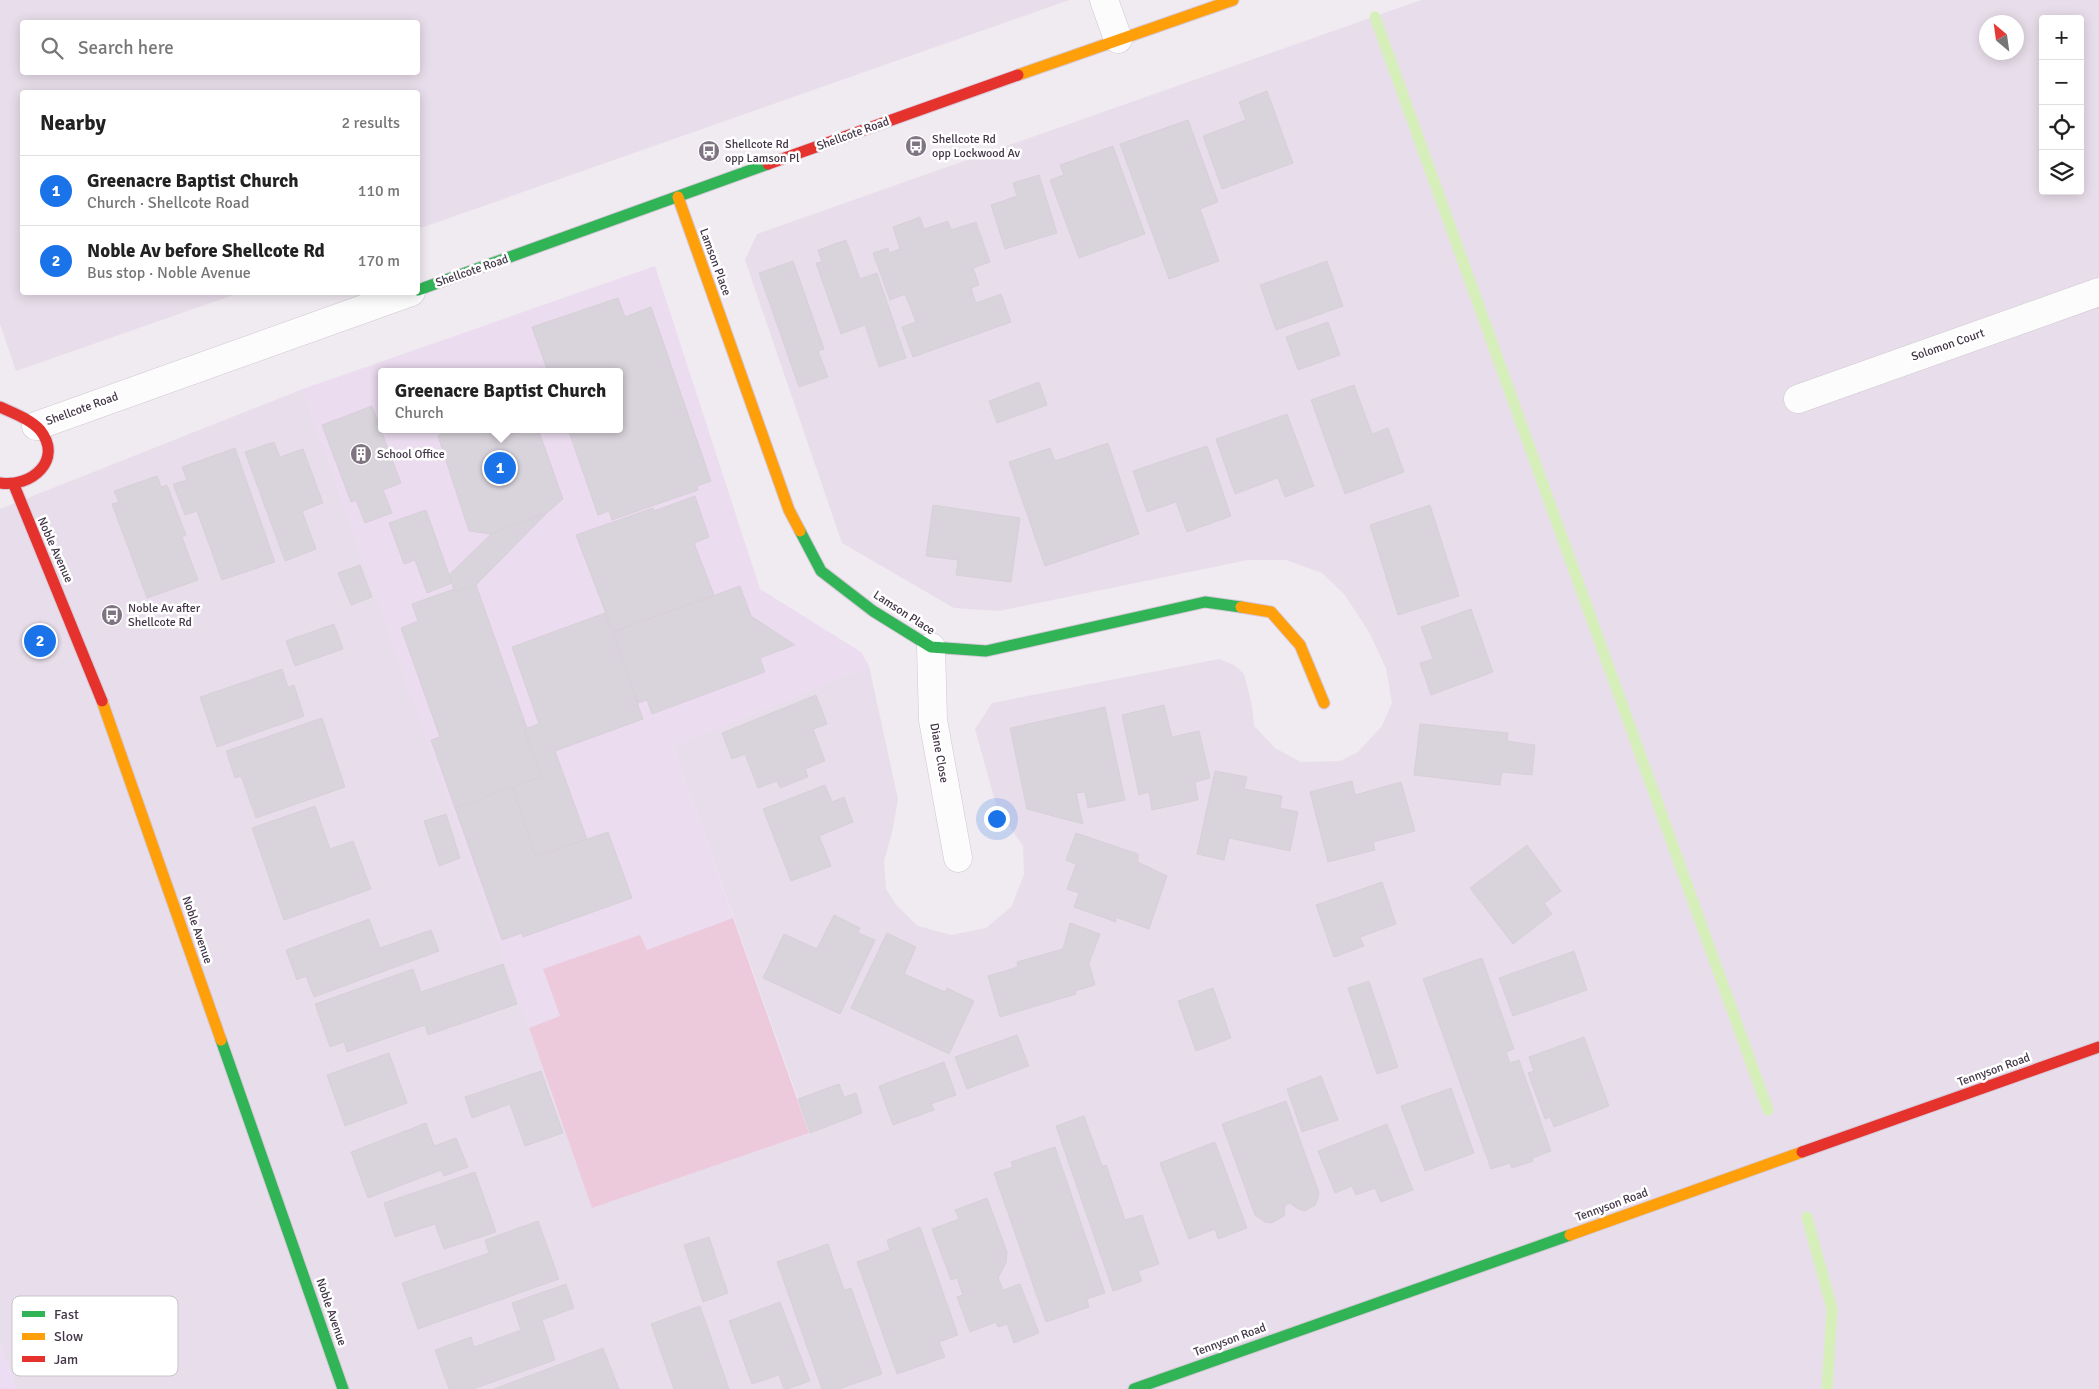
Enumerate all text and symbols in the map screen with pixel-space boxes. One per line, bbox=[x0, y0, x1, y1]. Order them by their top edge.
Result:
north arrow bbox=[1979, 15, 2024, 60]
map controls bbox=[2039, 15, 2084, 195]
button: + bbox=[2039, 15, 2084, 60]
search box bbox=[20, 20, 420, 75]
icon: search bbox=[38, 34, 66, 62]
text: Search here bbox=[78, 36, 174, 60]
button: − bbox=[2039, 60, 2084, 105]
button: locate bbox=[2039, 105, 2084, 150]
text: Nearby bbox=[40, 110, 106, 136]
text: 2 results bbox=[341, 113, 400, 133]
street label: Shellcote Road bbox=[815, 114, 891, 154]
place label: Shellcote Rd opp Lockwood Av bbox=[932, 132, 1021, 161]
bus stop icon: Shellcote Rd opp Lockwood Av bbox=[904, 134, 928, 158]
place label: Shellcote Rd opp Lamson Pl bbox=[725, 137, 800, 166]
bus stop icon: Shellcote Rd opp Lamson Pl bbox=[697, 139, 721, 163]
button: layers bbox=[2039, 150, 2084, 195]
text: Greenacre Baptist Church bbox=[87, 169, 299, 193]
text: 1 bbox=[52, 181, 60, 201]
text: 110 m bbox=[358, 181, 400, 201]
text: Church · Shellcote Road bbox=[87, 193, 249, 213]
street label: Lamson Place bbox=[696, 226, 734, 298]
text: Noble Av before Shellcote Rd bbox=[87, 239, 325, 263]
text: 2 bbox=[52, 251, 60, 271]
text: 170 m bbox=[358, 251, 400, 271]
street label: Shellcote Road bbox=[434, 252, 510, 290]
text: Bus stop · Noble Avenue bbox=[87, 263, 251, 283]
street label: Solomon Court bbox=[1909, 325, 1987, 365]
popup bbox=[378, 368, 623, 433]
text: Greenacre Baptist Church bbox=[395, 379, 606, 403]
street label: Shellcote Road bbox=[44, 389, 120, 429]
text: Church bbox=[395, 403, 444, 423]
building icon: School Office bbox=[349, 442, 373, 466]
place label: School Office bbox=[377, 447, 445, 462]
pin: 1 bbox=[484, 449, 516, 487]
street label: Noble Avenue bbox=[34, 515, 76, 585]
street label: Lamson Place bbox=[870, 588, 938, 638]
place label: Noble Av after Shellcote Rd bbox=[128, 601, 201, 630]
bus stop icon: Noble Av after Shellcote Rd bbox=[100, 603, 124, 627]
pin: 2 bbox=[24, 622, 56, 660]
street label: Diane Close bbox=[926, 722, 952, 784]
your location bbox=[984, 806, 1010, 832]
street label: Noble Avenue bbox=[178, 894, 216, 966]
street label: Tennyson Road bbox=[1956, 1050, 2032, 1090]
street label: Tennyson Road bbox=[1574, 1185, 1650, 1225]
street label: Noble Avenue bbox=[312, 1276, 350, 1348]
legend bbox=[12, 1296, 178, 1376]
text: Fast bbox=[54, 1306, 79, 1323]
street label: Tennyson Road bbox=[1192, 1320, 1268, 1360]
text: Slow bbox=[54, 1328, 83, 1345]
text: Jam bbox=[54, 1351, 78, 1368]

